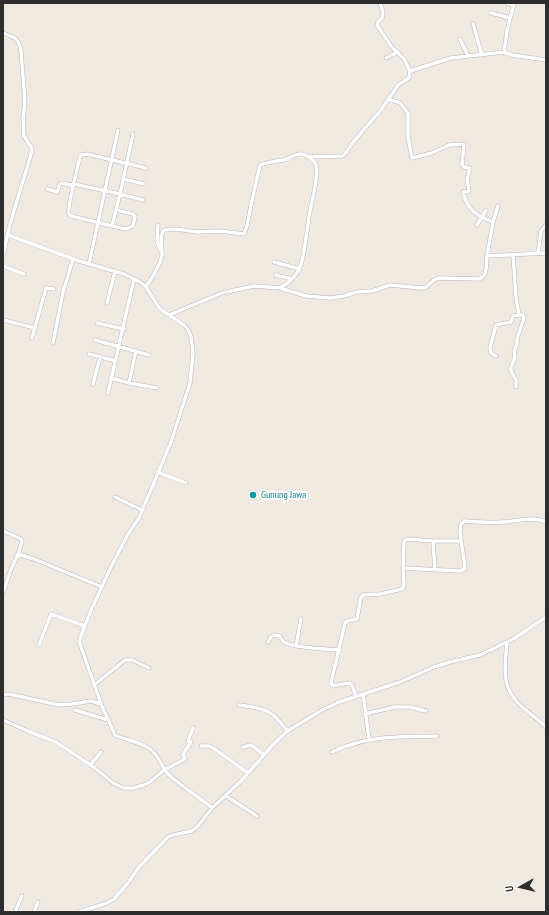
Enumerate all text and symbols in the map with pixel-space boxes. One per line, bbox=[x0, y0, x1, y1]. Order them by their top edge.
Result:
place label: Gunung Jawa bbox=[261, 489, 306, 501]
marker: Gunung Jawa bbox=[248, 490, 258, 500]
north arrow bbox=[501, 867, 541, 907]
text: U bbox=[502, 885, 516, 892]

